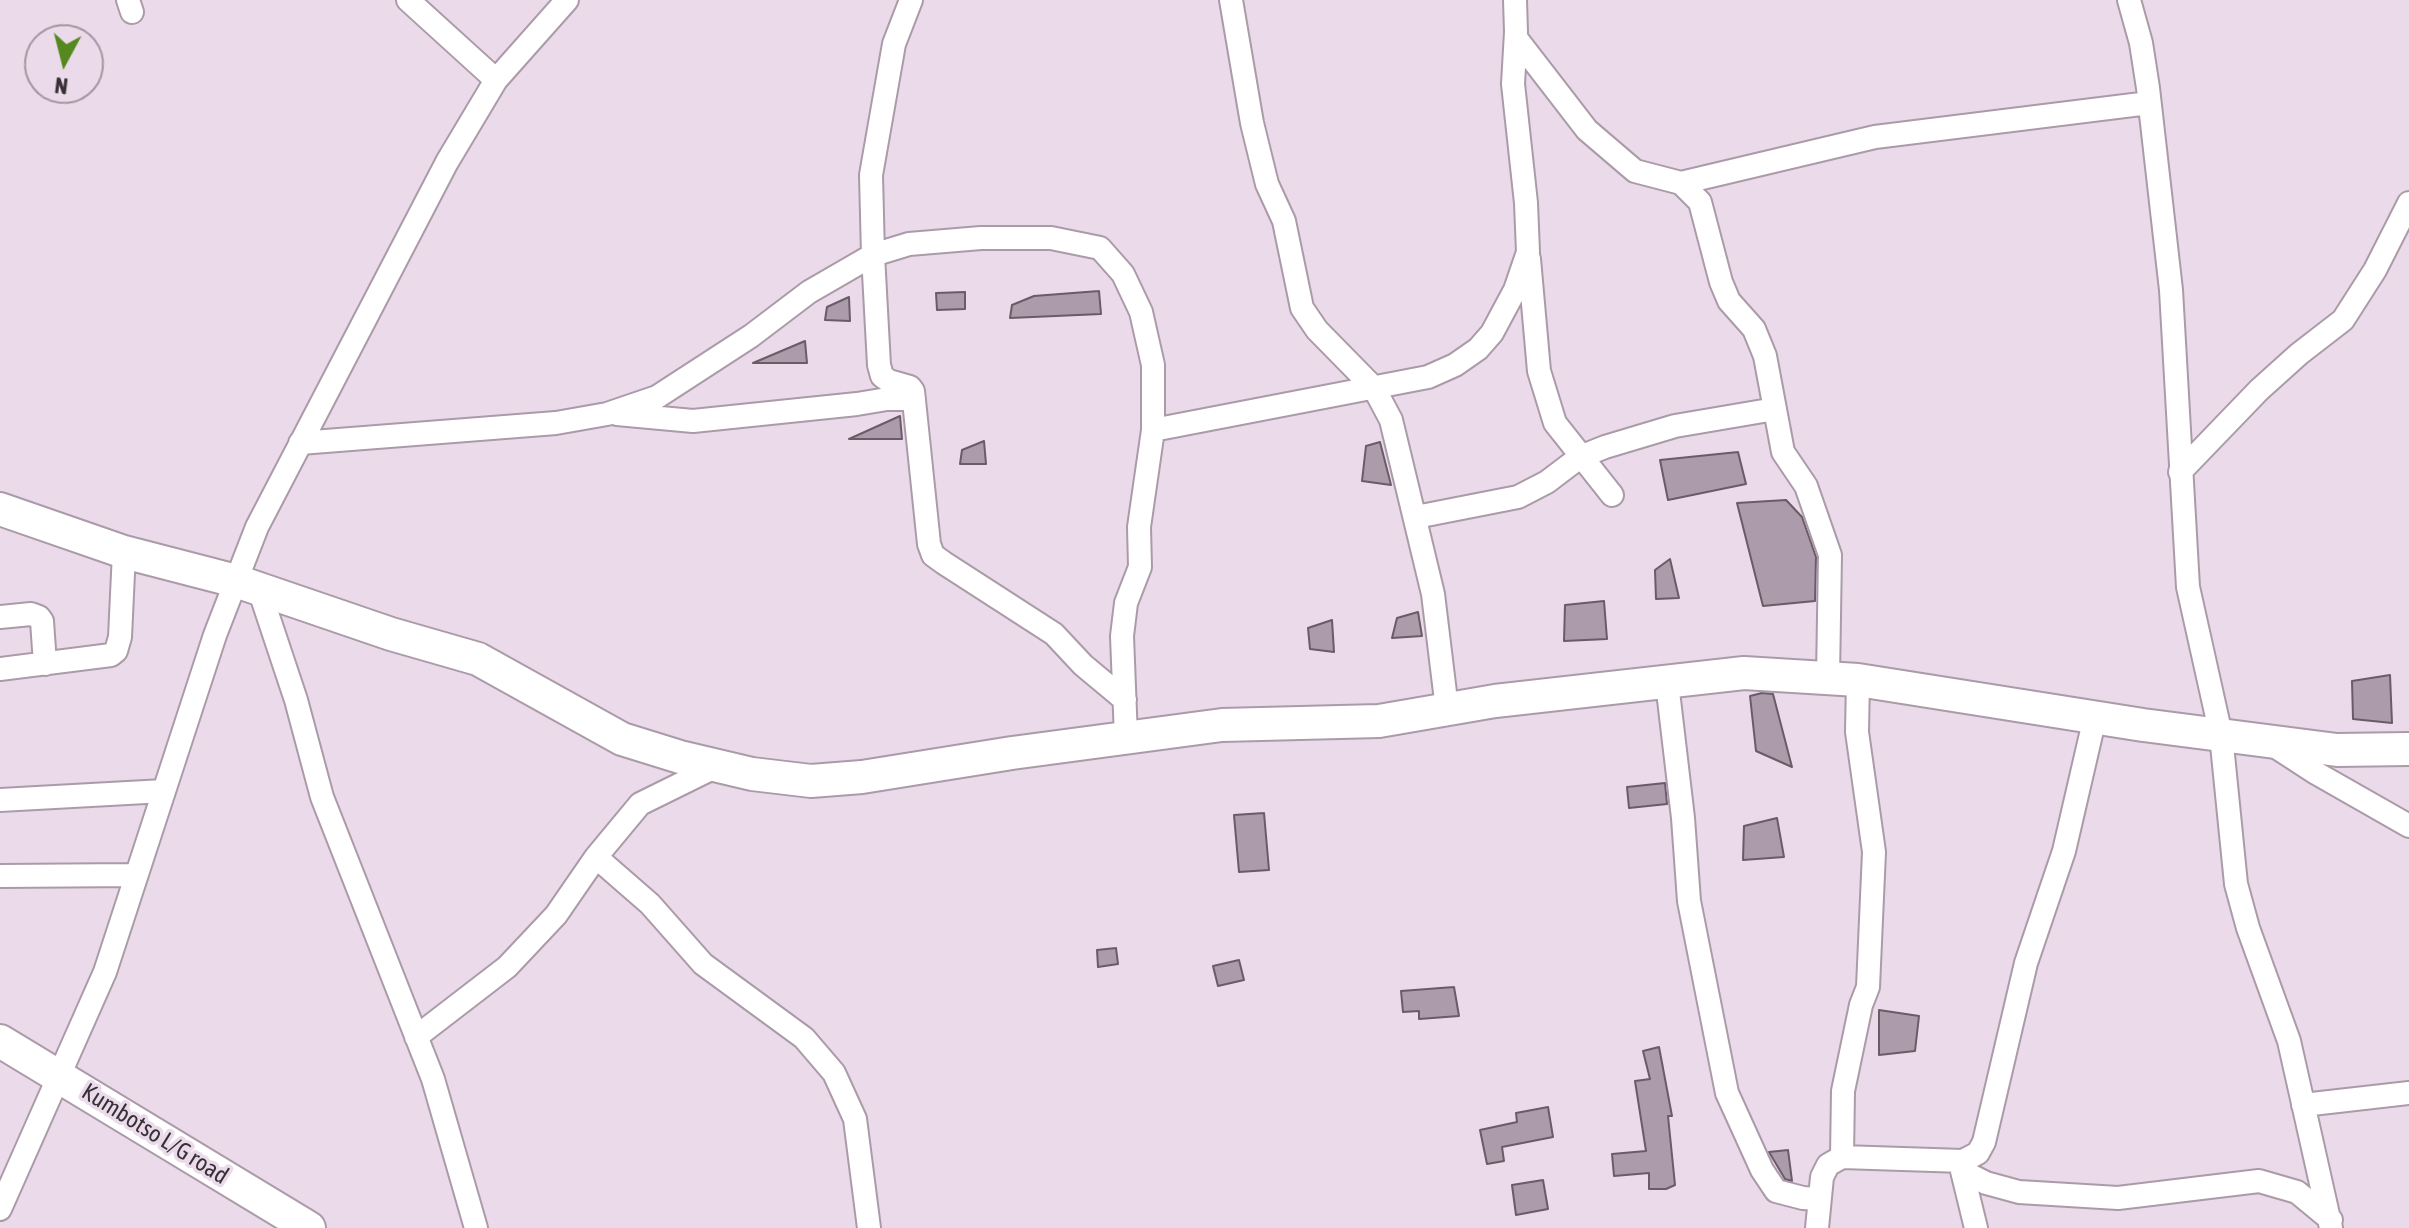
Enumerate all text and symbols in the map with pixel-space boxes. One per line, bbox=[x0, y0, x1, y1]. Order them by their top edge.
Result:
north arrow bbox=[24, 24, 104, 104]
text: N bbox=[53, 72, 69, 100]
street label: Kumbotso L/G road bbox=[76, 1077, 234, 1191]

